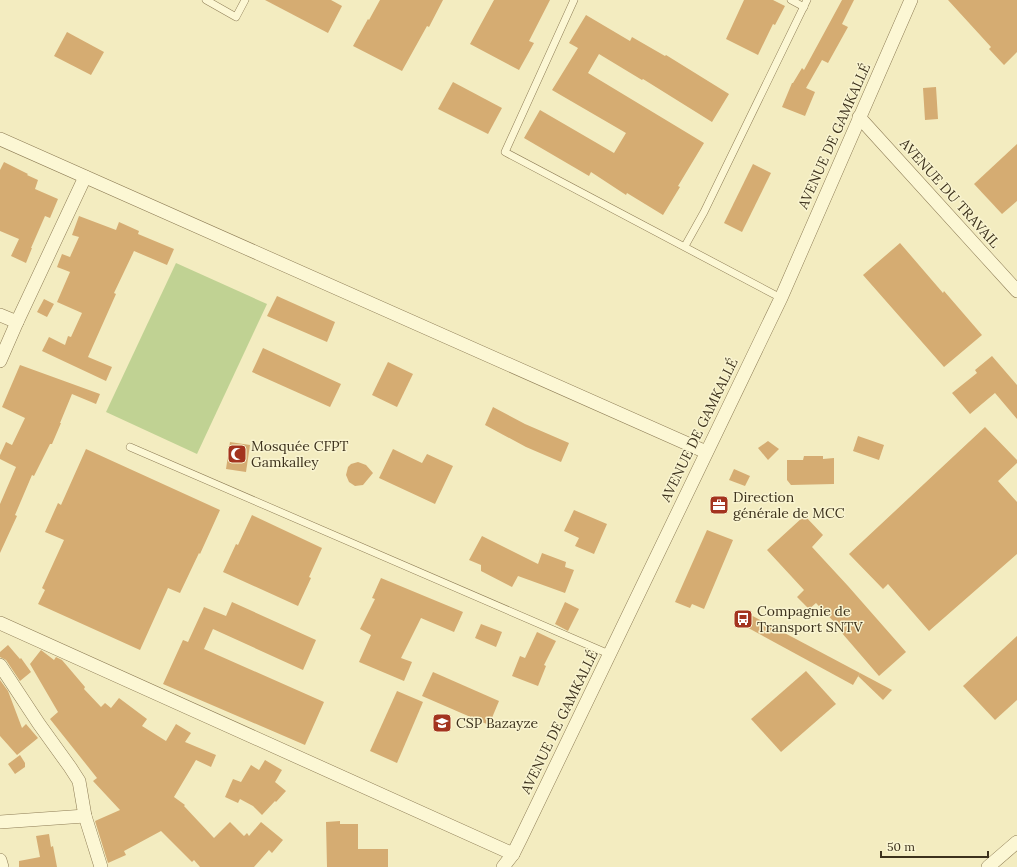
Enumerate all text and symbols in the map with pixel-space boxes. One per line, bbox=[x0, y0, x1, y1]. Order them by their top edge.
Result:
street label: AVENUE DE GAMKALLÉ bbox=[793, 60, 874, 213]
street label: AVENUE DU TRAVAIL bbox=[895, 134, 1004, 251]
street label: AVENUE DE GAMKALLÉ bbox=[656, 355, 742, 506]
place label: Mosquée CFPT Gamkalley bbox=[251, 437, 349, 471]
mosque icon: Mosquée CFPT Gamkalley bbox=[226, 443, 248, 465]
place label: Direction générale de MCC bbox=[733, 488, 845, 522]
office icon: Direction générale de MCC bbox=[708, 494, 730, 516]
place label: Compagnie de Transport SNTV bbox=[757, 602, 864, 636]
bus stop icon: Compagnie de Transport SNTV bbox=[732, 608, 754, 630]
street label: AVENUE DE GAMKALLÉ bbox=[516, 647, 602, 798]
school or university icon: CSP Bazayze bbox=[431, 712, 453, 734]
place label: CSP Bazayze bbox=[456, 714, 539, 732]
scale bar bbox=[881, 833, 988, 859]
text: 50 m bbox=[887, 839, 915, 854]

